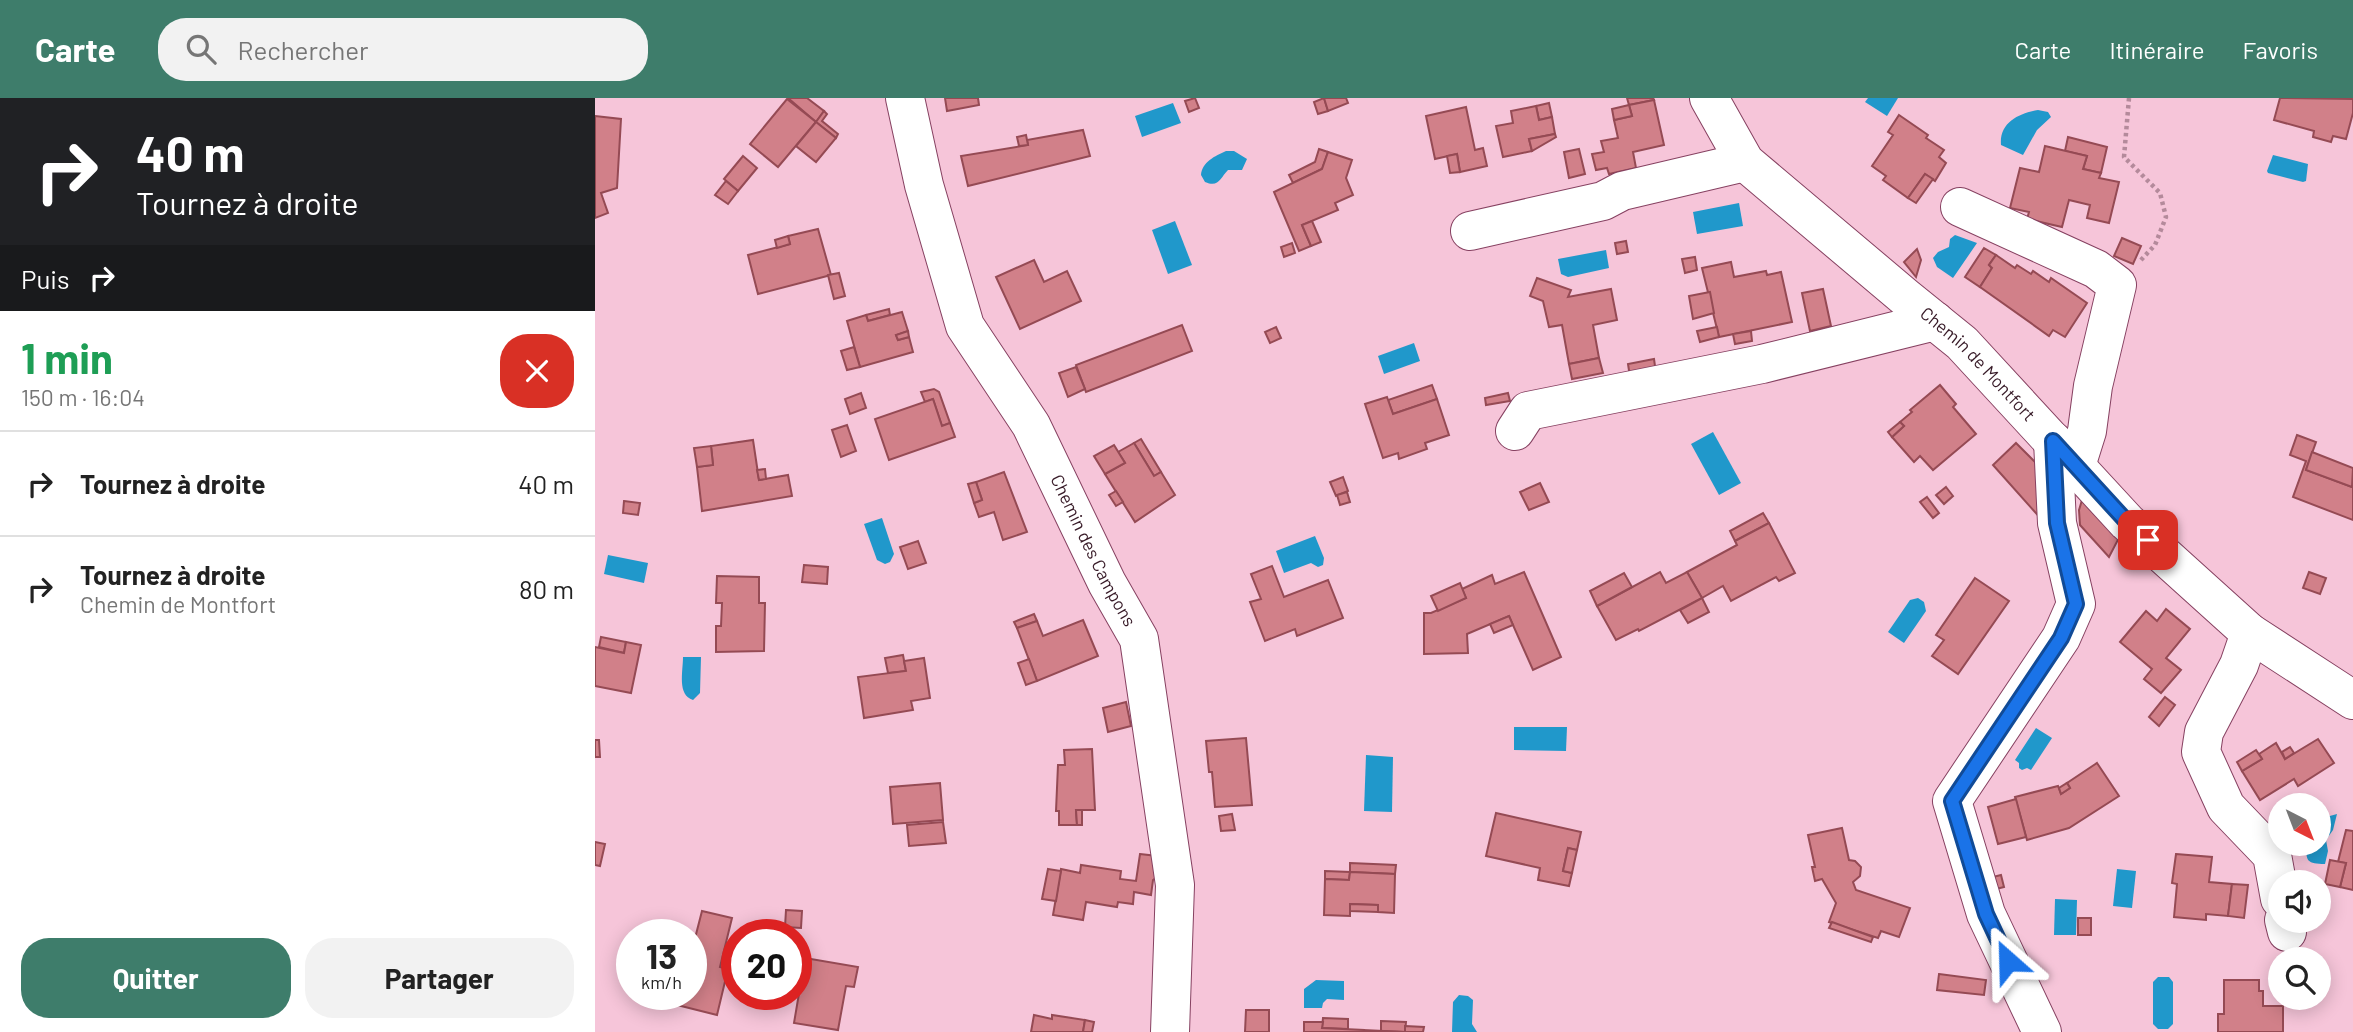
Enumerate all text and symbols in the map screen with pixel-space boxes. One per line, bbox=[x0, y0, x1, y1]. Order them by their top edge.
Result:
search box bbox=[158, 18, 648, 81]
text: Carte bbox=[35, 29, 116, 69]
icon: search bbox=[182, 30, 220, 68]
text: Rechercher bbox=[238, 34, 368, 65]
text: Carte bbox=[2015, 35, 2071, 64]
text: Itinéraire bbox=[2109, 35, 2205, 64]
text: Favoris bbox=[2243, 35, 2318, 64]
text: 40 m bbox=[136, 123, 244, 182]
icon: right bbox=[21, 126, 112, 217]
text: Tournez à droite bbox=[136, 183, 358, 221]
icon: right bbox=[83, 259, 121, 297]
text: Puis bbox=[21, 263, 69, 294]
street label: Chemin de Montfort bbox=[1916, 302, 2041, 425]
text: 1 min bbox=[21, 332, 113, 382]
button: close bbox=[500, 334, 574, 408]
text: 150 m · 16:04 bbox=[21, 383, 145, 411]
icon: right bbox=[21, 465, 59, 503]
text: Tournez à droite bbox=[80, 468, 265, 499]
text: 40 m bbox=[518, 468, 574, 499]
street label: Chemin des Campons bbox=[1046, 471, 1141, 630]
pin bbox=[2118, 510, 2178, 570]
icon: arrive bbox=[2129, 521, 2167, 559]
text: Tournez à droite bbox=[80, 559, 265, 590]
icon: right bbox=[21, 570, 59, 608]
text: 80 m bbox=[519, 573, 574, 604]
text: Chemin de Montfort bbox=[80, 590, 276, 618]
north arrow bbox=[2268, 793, 2331, 856]
map controls bbox=[2268, 793, 2331, 1010]
button: sound bbox=[2268, 870, 2331, 933]
speed limit sign: 20 bbox=[721, 919, 812, 1010]
position arrow bbox=[1971, 924, 2045, 998]
text: 13 bbox=[646, 934, 677, 976]
button: Quitter bbox=[21, 938, 291, 1018]
button: Partager bbox=[305, 938, 574, 1018]
button: search bbox=[2268, 947, 2331, 1010]
text: km/h bbox=[641, 971, 682, 993]

